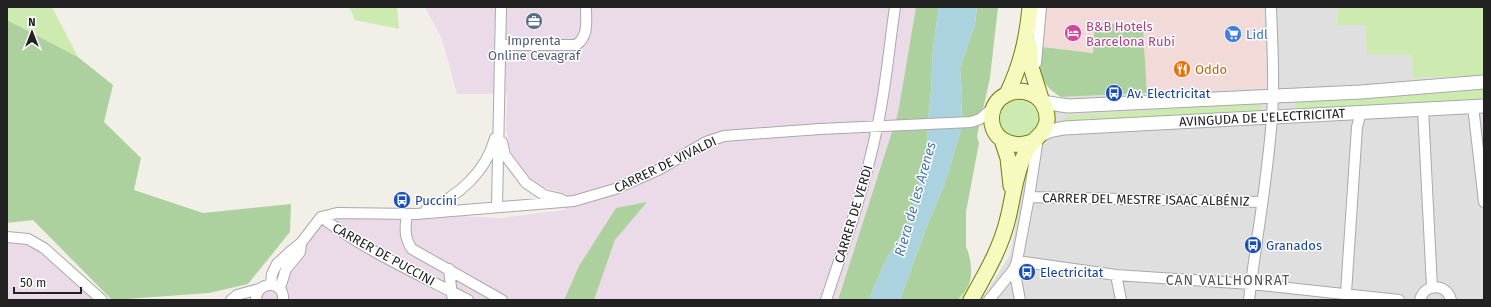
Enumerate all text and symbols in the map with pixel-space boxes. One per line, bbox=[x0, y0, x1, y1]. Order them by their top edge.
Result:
office icon: Imprenta Online Cevagraf bbox=[524, 11, 544, 31]
north arrow bbox=[12, 12, 52, 52]
text: N bbox=[28, 16, 36, 29]
place label: B&B Hotels Barcelona Rubí bbox=[1086, 19, 1175, 49]
hotel icon: B&B Hotels Barcelona Rubí bbox=[1063, 23, 1083, 43]
supermarket icon: Lidl bbox=[1223, 24, 1243, 44]
place label: Lidl bbox=[1246, 27, 1268, 42]
place label: Imprenta Online Cevagraf bbox=[488, 33, 582, 63]
restaurant icon: Oddo bbox=[1172, 59, 1192, 79]
place label: Oddo bbox=[1195, 62, 1227, 77]
bus stop icon: Av. Electricitat bbox=[1104, 83, 1124, 103]
place label: Av. Electricitat bbox=[1127, 86, 1211, 101]
street label: AVINGUDA DE L'ELECTRICITAT bbox=[1179, 106, 1346, 129]
street label: CARRER DE VIVALDI bbox=[612, 133, 719, 196]
water label: Riera de les Arenes bbox=[891, 139, 940, 258]
street label: CARRER DE VERDI bbox=[831, 163, 876, 265]
bus stop icon: Puccini bbox=[392, 190, 412, 210]
street label: CARRER DEL MESTRE ISAAC ALBÉNIZ bbox=[1042, 190, 1250, 209]
place label: Puccini bbox=[415, 193, 457, 208]
street label: CARRER DE PUCCINI bbox=[330, 220, 437, 289]
bus stop icon: Granados bbox=[1243, 235, 1263, 255]
place label: Granados bbox=[1266, 238, 1322, 253]
bus stop icon: Electricitat bbox=[1017, 262, 1037, 282]
place label: Electricitat bbox=[1040, 265, 1104, 280]
scale bar bbox=[14, 269, 81, 295]
district label: CAN VALLHONRAT bbox=[1166, 272, 1290, 289]
text: 50 m bbox=[20, 276, 46, 290]

